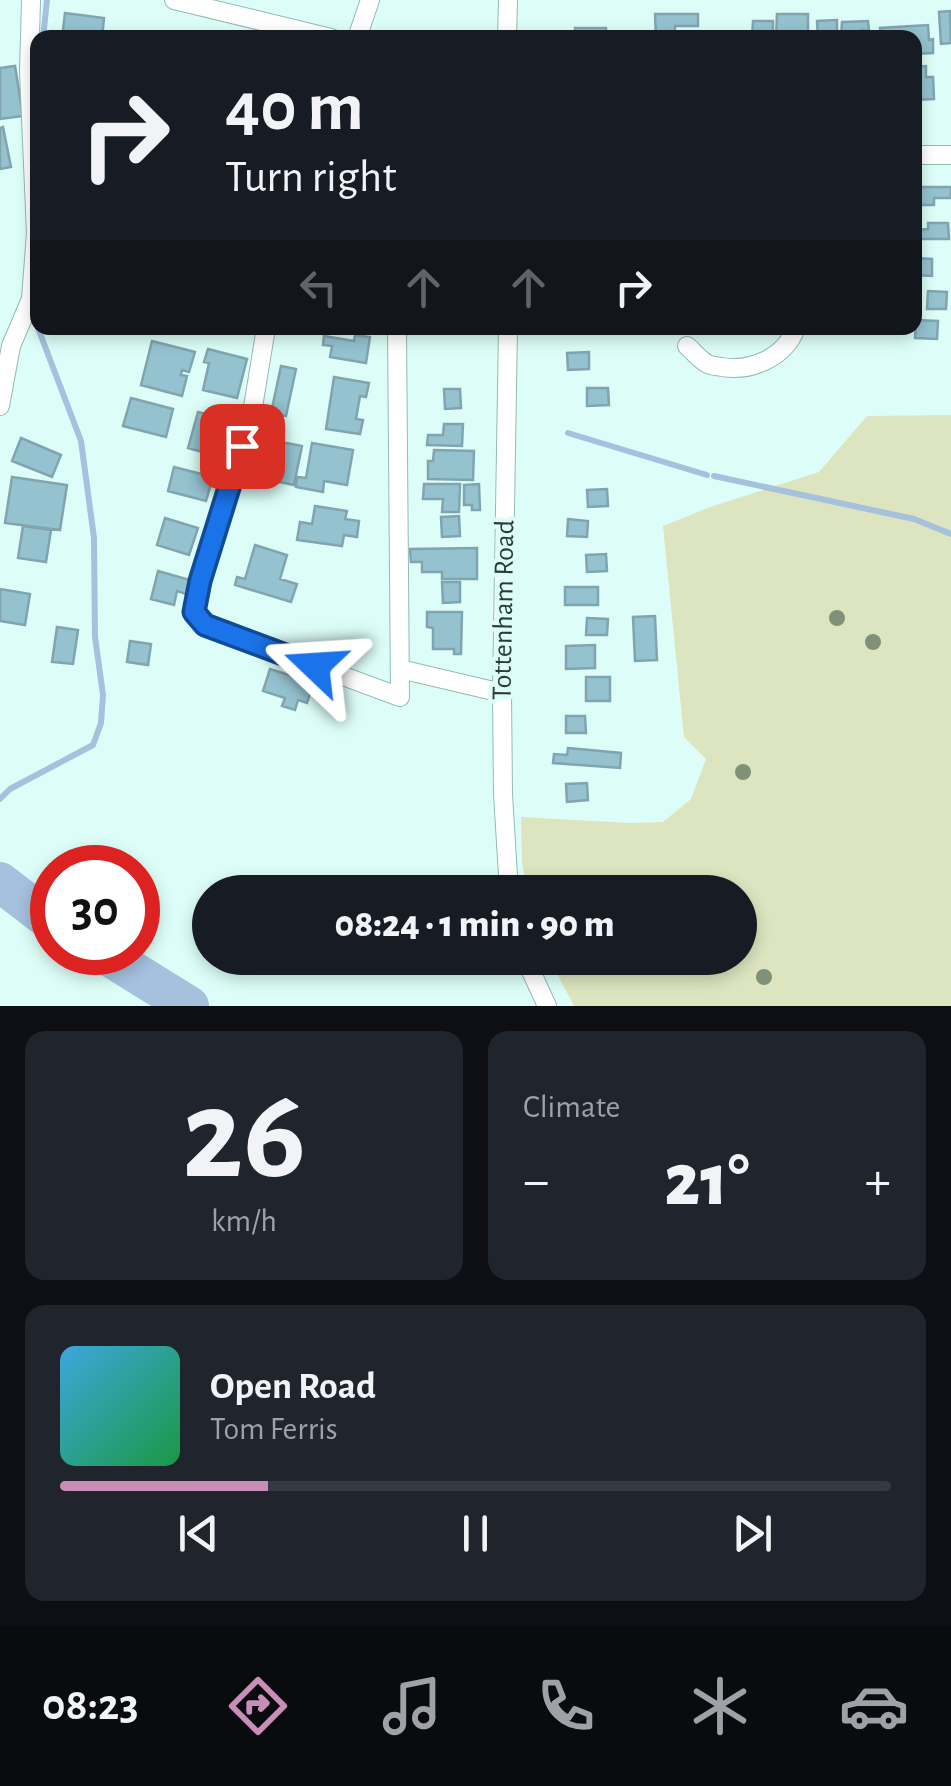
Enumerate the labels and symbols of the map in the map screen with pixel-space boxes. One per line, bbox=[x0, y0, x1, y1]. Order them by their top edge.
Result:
pin bbox=[200, 404, 285, 489]
street label: Tottenham Road bbox=[488, 520, 520, 700]
position arrow bbox=[263, 614, 367, 718]
speed limit sign: 30 bbox=[30, 845, 160, 975]

